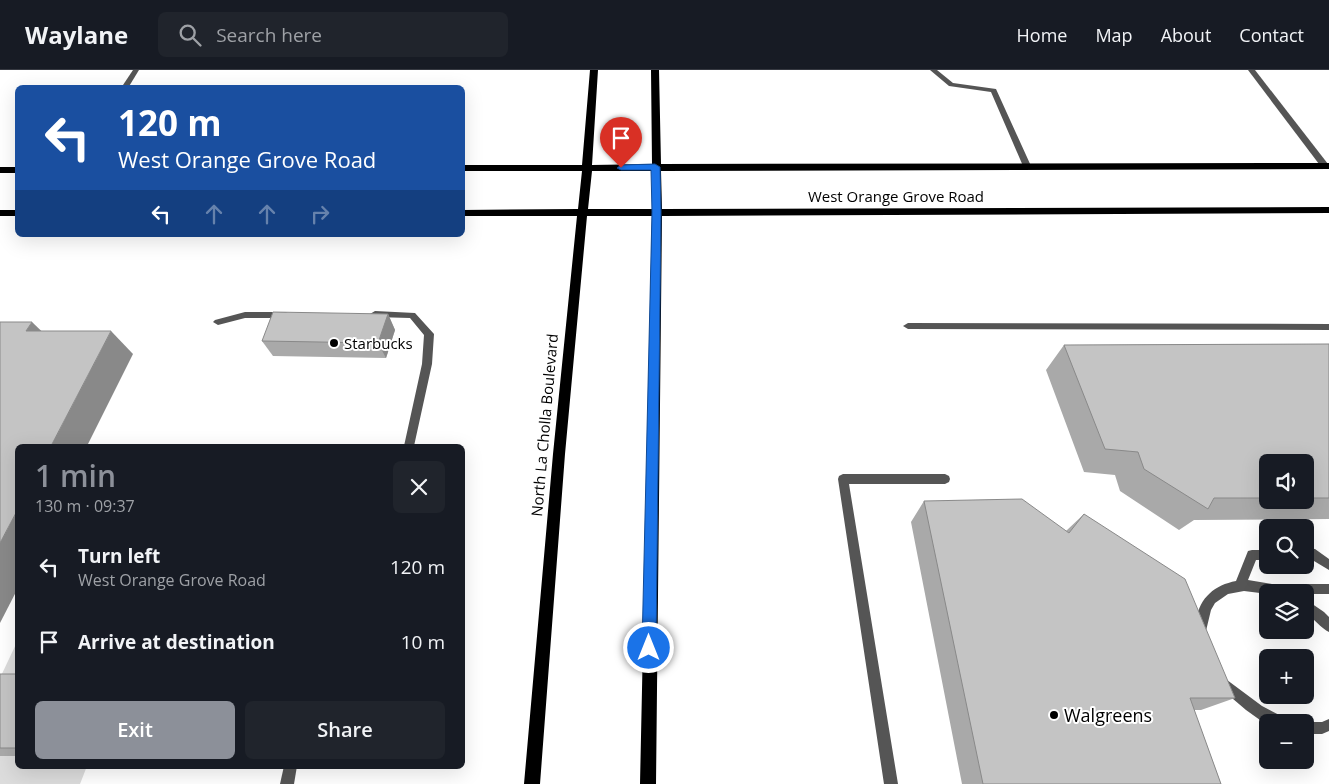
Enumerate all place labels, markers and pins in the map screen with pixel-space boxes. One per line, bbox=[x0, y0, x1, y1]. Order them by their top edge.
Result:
pin bbox=[600, 117, 642, 168]
place label: Starbucks bbox=[344, 333, 413, 353]
marker: Starbucks bbox=[328, 337, 340, 349]
place label: Walgreens bbox=[1064, 703, 1152, 727]
marker: Walgreens bbox=[1048, 709, 1060, 721]

